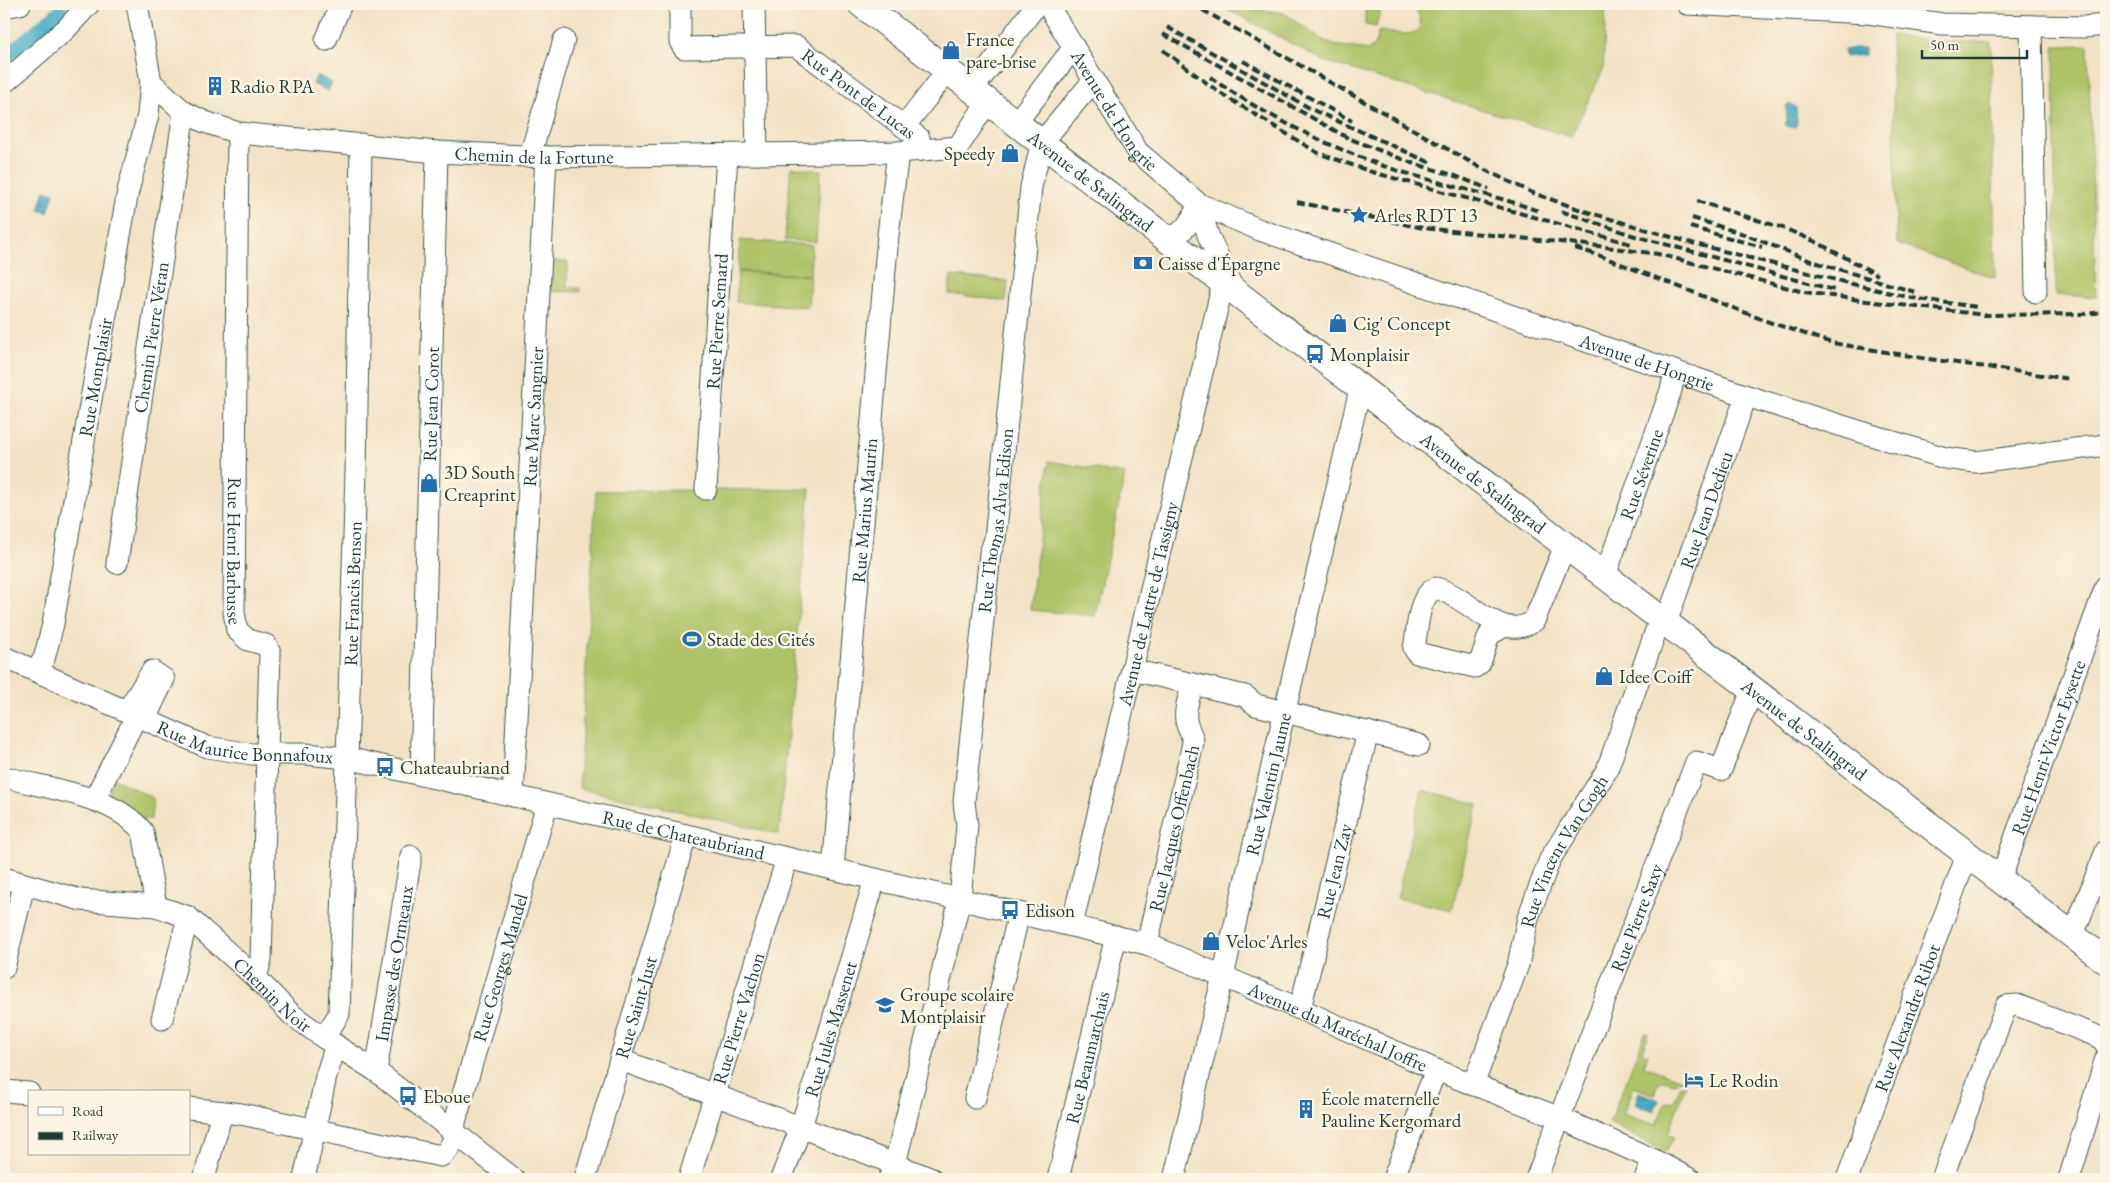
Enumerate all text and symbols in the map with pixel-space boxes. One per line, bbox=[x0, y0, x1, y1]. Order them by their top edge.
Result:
place label: France pare-brise bbox=[966, 27, 1036, 74]
scale bar bbox=[1922, 28, 2028, 60]
text: 50 m bbox=[1930, 35, 1959, 54]
shop icon: France pare-brise bbox=[940, 39, 962, 61]
street label: Rue Pont de Lucas bbox=[797, 42, 921, 144]
street label: Avenue de Hongrie bbox=[1065, 44, 1163, 176]
place label: Radio RPA bbox=[230, 74, 315, 99]
building icon: Radio RPA bbox=[204, 75, 226, 97]
street label: Avenue de Stalingrad bbox=[1022, 124, 1159, 237]
street label: Chemin de la Fortune bbox=[454, 140, 614, 170]
place label: Speedy bbox=[944, 141, 996, 166]
shop icon: Speedy bbox=[999, 142, 1021, 164]
place label: Arles RDT 13 bbox=[1373, 203, 1478, 228]
place icon: Arles RDT 13 bbox=[1348, 204, 1370, 226]
place label: Caisse d'Épargne bbox=[1158, 251, 1280, 276]
street label: Rue Pierre Semard bbox=[700, 252, 733, 390]
bank icon: Caisse d'Épargne bbox=[1132, 252, 1154, 274]
street label: Chemin Pierre Véran bbox=[127, 260, 174, 415]
place label: Cig' Concept bbox=[1353, 311, 1451, 336]
shop icon: Cig' Concept bbox=[1327, 312, 1349, 334]
street label: Rue Montplaisir bbox=[72, 315, 118, 439]
street label: Avenue de Hongrie bbox=[1575, 327, 1718, 396]
place label: Monplaisir bbox=[1330, 342, 1410, 367]
bus stop icon: Monplaisir bbox=[1304, 343, 1326, 365]
street label: Rue Marc Sangnier bbox=[516, 345, 549, 487]
street label: Rue Jean Corot bbox=[417, 346, 444, 462]
street label: Avenue de Stalingrad bbox=[1414, 425, 1552, 539]
street label: Rue Séverine bbox=[1613, 425, 1669, 523]
street label: Rue Thomas Alva Edison bbox=[971, 427, 1019, 614]
street label: Rue Marius Maurin bbox=[845, 437, 883, 584]
street label: Rue Jean Dedieu bbox=[1674, 447, 1738, 572]
place label: 3D South Creaprint bbox=[444, 460, 516, 507]
shop icon: 3D South Creaprint bbox=[418, 472, 440, 494]
street label: Rue Henri Barbusse bbox=[222, 477, 248, 626]
street label: Avenue de Lattre de Tassigny bbox=[1111, 498, 1184, 710]
street label: Rue Francis Benson bbox=[337, 521, 367, 666]
place label: Stade des Cités bbox=[707, 627, 815, 652]
sports icon: Stade des Cités bbox=[681, 628, 703, 650]
street label: Rue Henri-Victor Eysette bbox=[2005, 656, 2091, 838]
place label: Idee Coiff bbox=[1619, 664, 1694, 689]
shop icon: Idee Coiff bbox=[1593, 665, 1615, 687]
street label: Avenue de Stalingrad bbox=[1736, 672, 1873, 786]
street label: Rue Valentin Jaume bbox=[1239, 710, 1297, 858]
street label: Rue Maurice Bonnafoux bbox=[153, 714, 335, 769]
street label: Rue Jacques Offenbach bbox=[1142, 742, 1205, 914]
place label: Chateaubriand bbox=[400, 755, 510, 780]
bus stop icon: Chateaubriand bbox=[374, 756, 396, 778]
street label: Rue Vincent Van Gogh bbox=[1514, 770, 1613, 930]
street label: Rue de Chateaubriand bbox=[600, 804, 768, 865]
street label: Rue Jean Zay bbox=[1310, 820, 1358, 921]
street label: Rue Pierre Saxy bbox=[1604, 859, 1669, 975]
street label: Impasse des Ormeaux bbox=[369, 883, 419, 1043]
street label: Rue Georges Mandel bbox=[466, 890, 533, 1045]
place label: Edison bbox=[1025, 898, 1075, 923]
bus stop icon: Edison bbox=[999, 899, 1021, 921]
place label: Veloc'Arles bbox=[1226, 929, 1307, 954]
shop icon: Veloc'Arles bbox=[1200, 930, 1222, 952]
street label: Rue Alexandre Ribot bbox=[1868, 940, 1946, 1095]
street label: Rue Pierre Vachon bbox=[706, 949, 770, 1087]
street label: Chemin Noir bbox=[228, 951, 317, 1038]
street label: Rue Saint-Just bbox=[609, 953, 662, 1061]
street label: Rue Jules Massenet bbox=[798, 958, 862, 1100]
street label: Avenue du Maréchal Joffre bbox=[1243, 975, 1432, 1077]
place label: Groupe scolaire Montplaisir bbox=[900, 982, 1014, 1029]
street label: Rue Beaumarchais bbox=[1059, 989, 1115, 1126]
school or university icon: Groupe scolaire Montplaisir bbox=[874, 994, 896, 1016]
place label: Le Rodin bbox=[1709, 1068, 1779, 1093]
hotel icon: Le Rodin bbox=[1683, 1069, 1705, 1091]
place label: Eboue bbox=[423, 1084, 470, 1109]
bus stop icon: Eboue bbox=[397, 1085, 419, 1107]
place label: École maternelle Pauline Kergomard bbox=[1321, 1086, 1462, 1133]
legend bbox=[28, 1090, 190, 1156]
building icon: École maternelle Pauline Kergomard bbox=[1295, 1098, 1317, 1120]
text: Road bbox=[72, 1101, 104, 1120]
text: Railway bbox=[72, 1125, 119, 1144]

